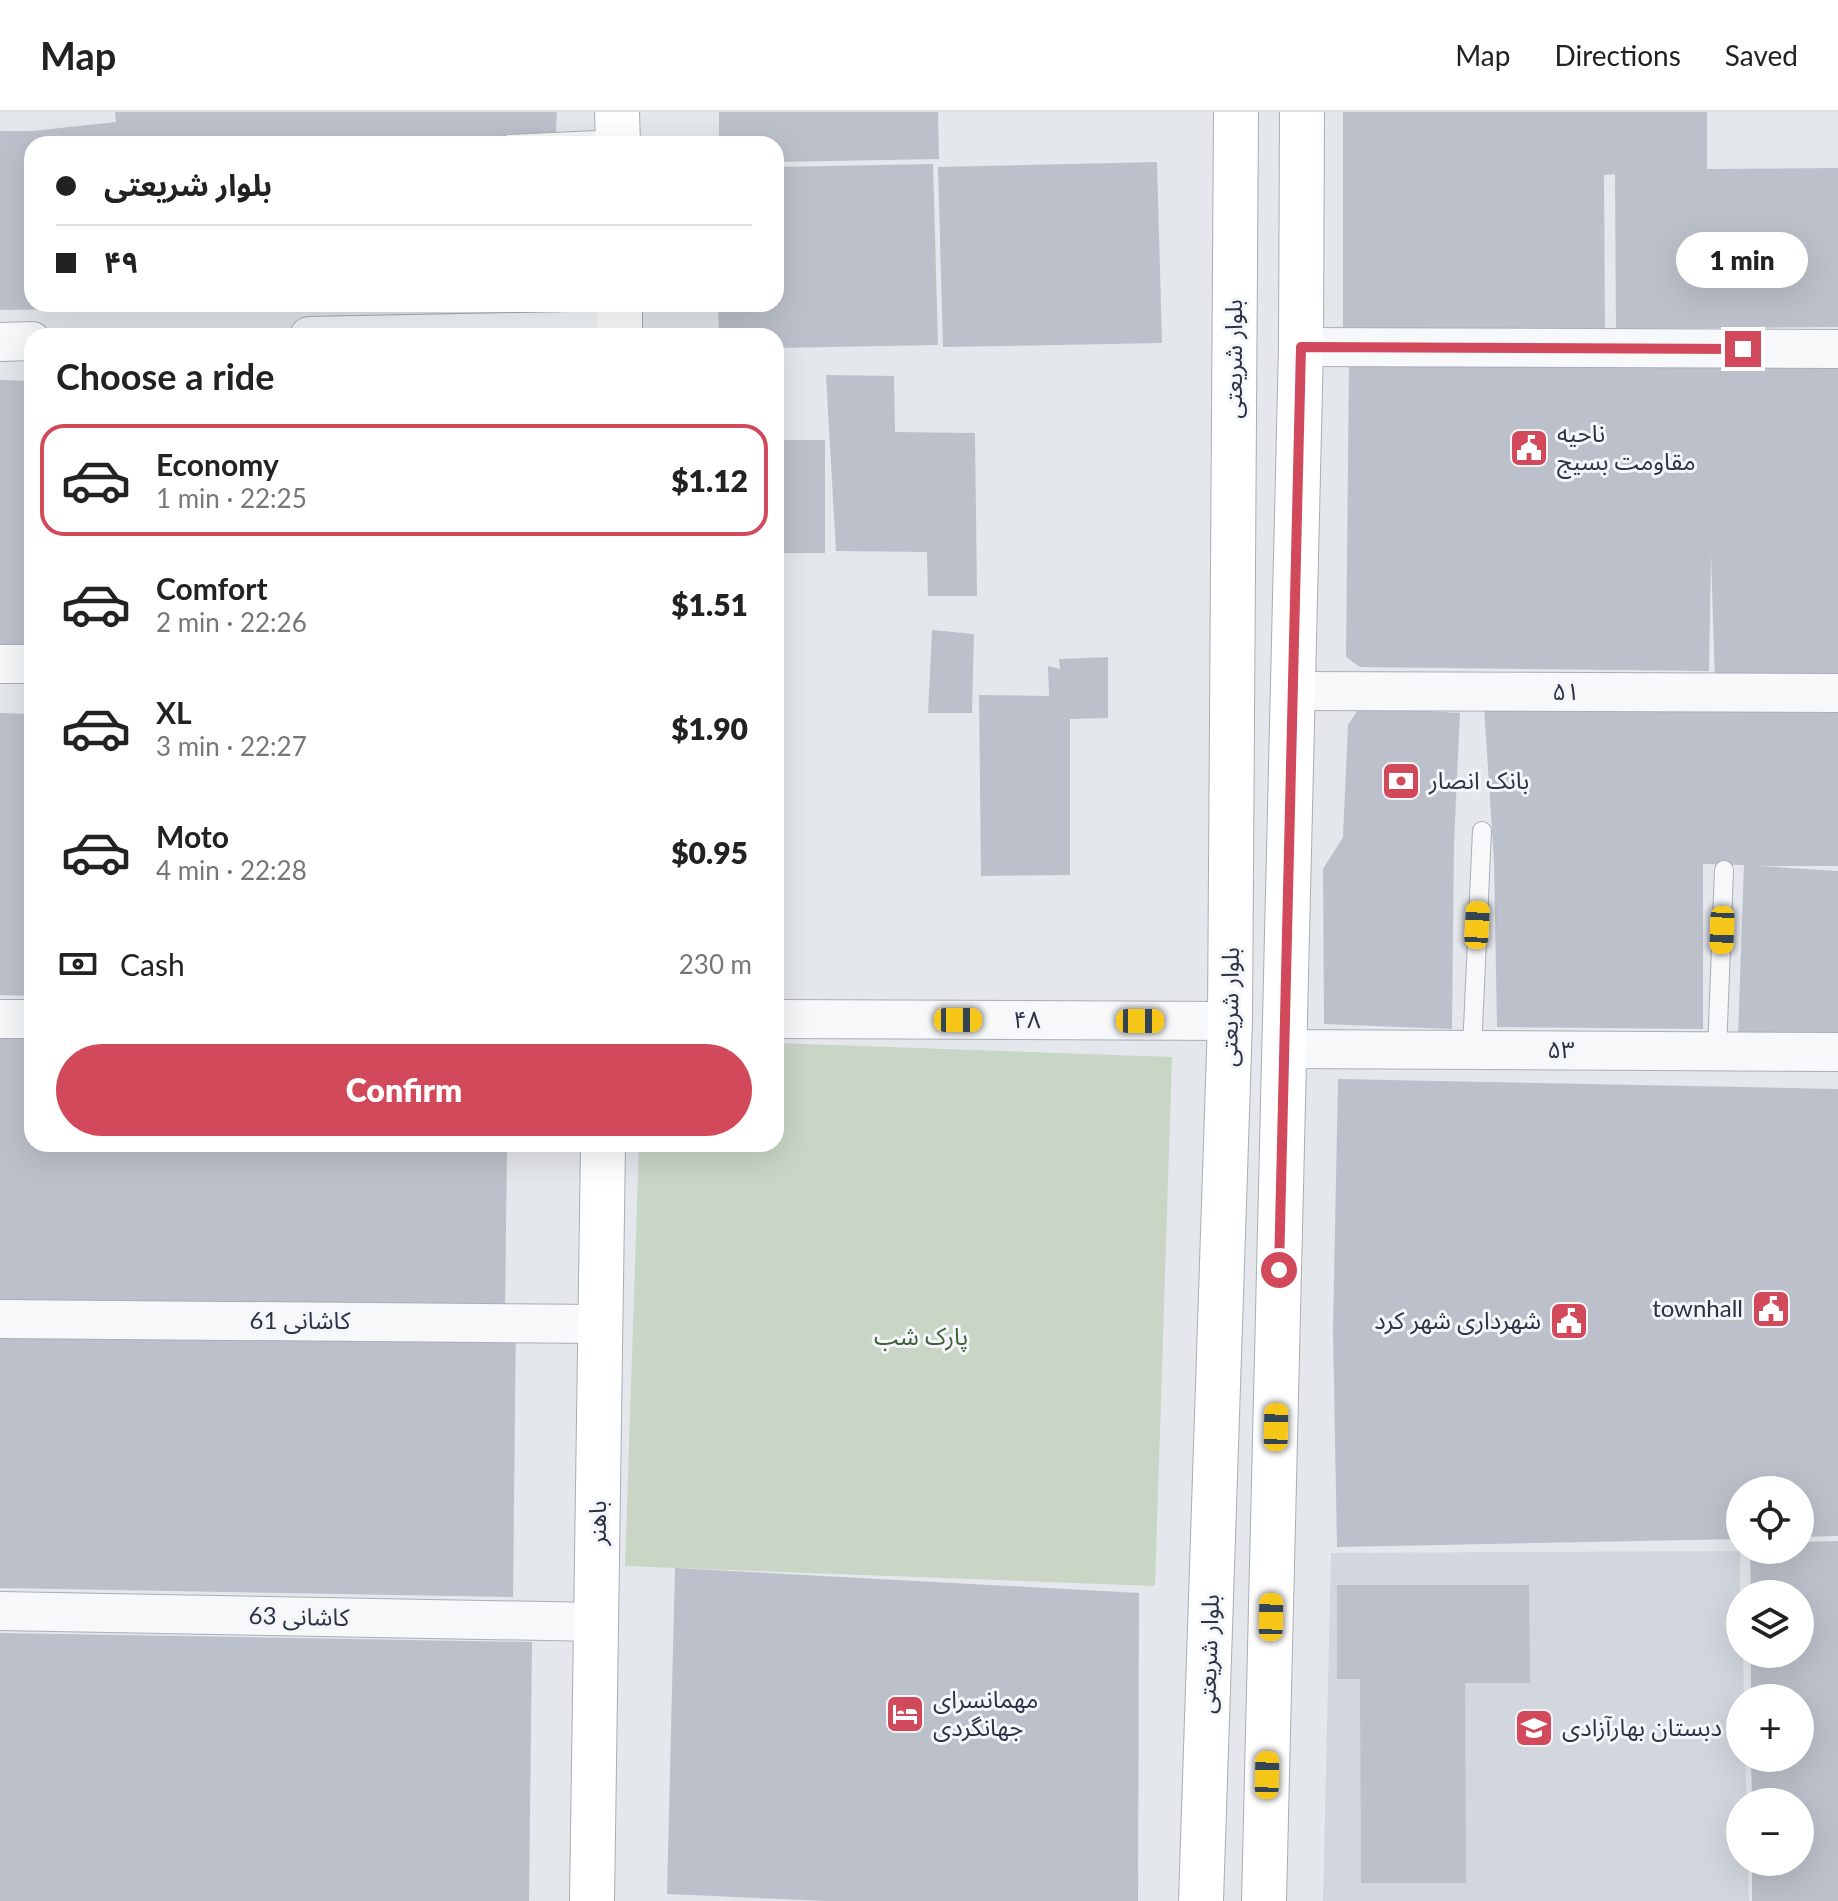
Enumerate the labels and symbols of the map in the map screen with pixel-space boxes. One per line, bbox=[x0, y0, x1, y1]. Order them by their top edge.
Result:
callout: 1 min bbox=[1677, 233, 1809, 289]
street label: بلوار شریعتی bbox=[1218, 299, 1248, 419]
route end bbox=[1725, 331, 1761, 367]
place label: ناحیه مقاومت بسیج bbox=[1557, 418, 1696, 479]
public building icon: ناحیه مقاومت بسیج bbox=[1508, 427, 1550, 469]
street label: ۵۱ bbox=[1552, 676, 1580, 705]
bank icon: بانک انصار bbox=[1380, 760, 1422, 802]
place label: بانک انصار bbox=[1428, 765, 1529, 795]
car bbox=[1464, 900, 1490, 950]
car bbox=[1709, 906, 1735, 954]
street label: بلوار شریعتی bbox=[1213, 947, 1245, 1067]
street label: ۴۸ bbox=[1013, 1004, 1041, 1033]
car bbox=[934, 1008, 982, 1032]
car bbox=[1116, 1009, 1164, 1033]
street label: ۵۳ bbox=[1547, 1034, 1575, 1063]
route start bbox=[1261, 1252, 1297, 1288]
public building icon: townhall bbox=[1750, 1288, 1792, 1330]
place label: townhall bbox=[1652, 1293, 1743, 1322]
public building icon: شهرداری شهر کرد bbox=[1548, 1300, 1590, 1342]
street label: کاشانی 61 bbox=[250, 1305, 352, 1334]
place label: شهرداری شهر کرد bbox=[1374, 1305, 1541, 1335]
park label: پارک شب bbox=[874, 1321, 968, 1352]
car bbox=[1264, 1403, 1288, 1451]
street label: باهنر bbox=[582, 1501, 612, 1546]
car bbox=[1259, 1593, 1283, 1641]
street label: بلوار شریعتی bbox=[1191, 1594, 1225, 1714]
street label: کاشانی 63 bbox=[248, 1600, 351, 1631]
place label: مهمانسرای جهانگردی bbox=[933, 1684, 1038, 1742]
hotel icon: مهمانسرای جهانگردی bbox=[884, 1693, 926, 1735]
school or university icon: دبستان بهارآزادی bbox=[1513, 1707, 1555, 1749]
place label: دبستان بهارآزادی bbox=[1562, 1712, 1722, 1742]
car bbox=[1255, 1751, 1279, 1799]

